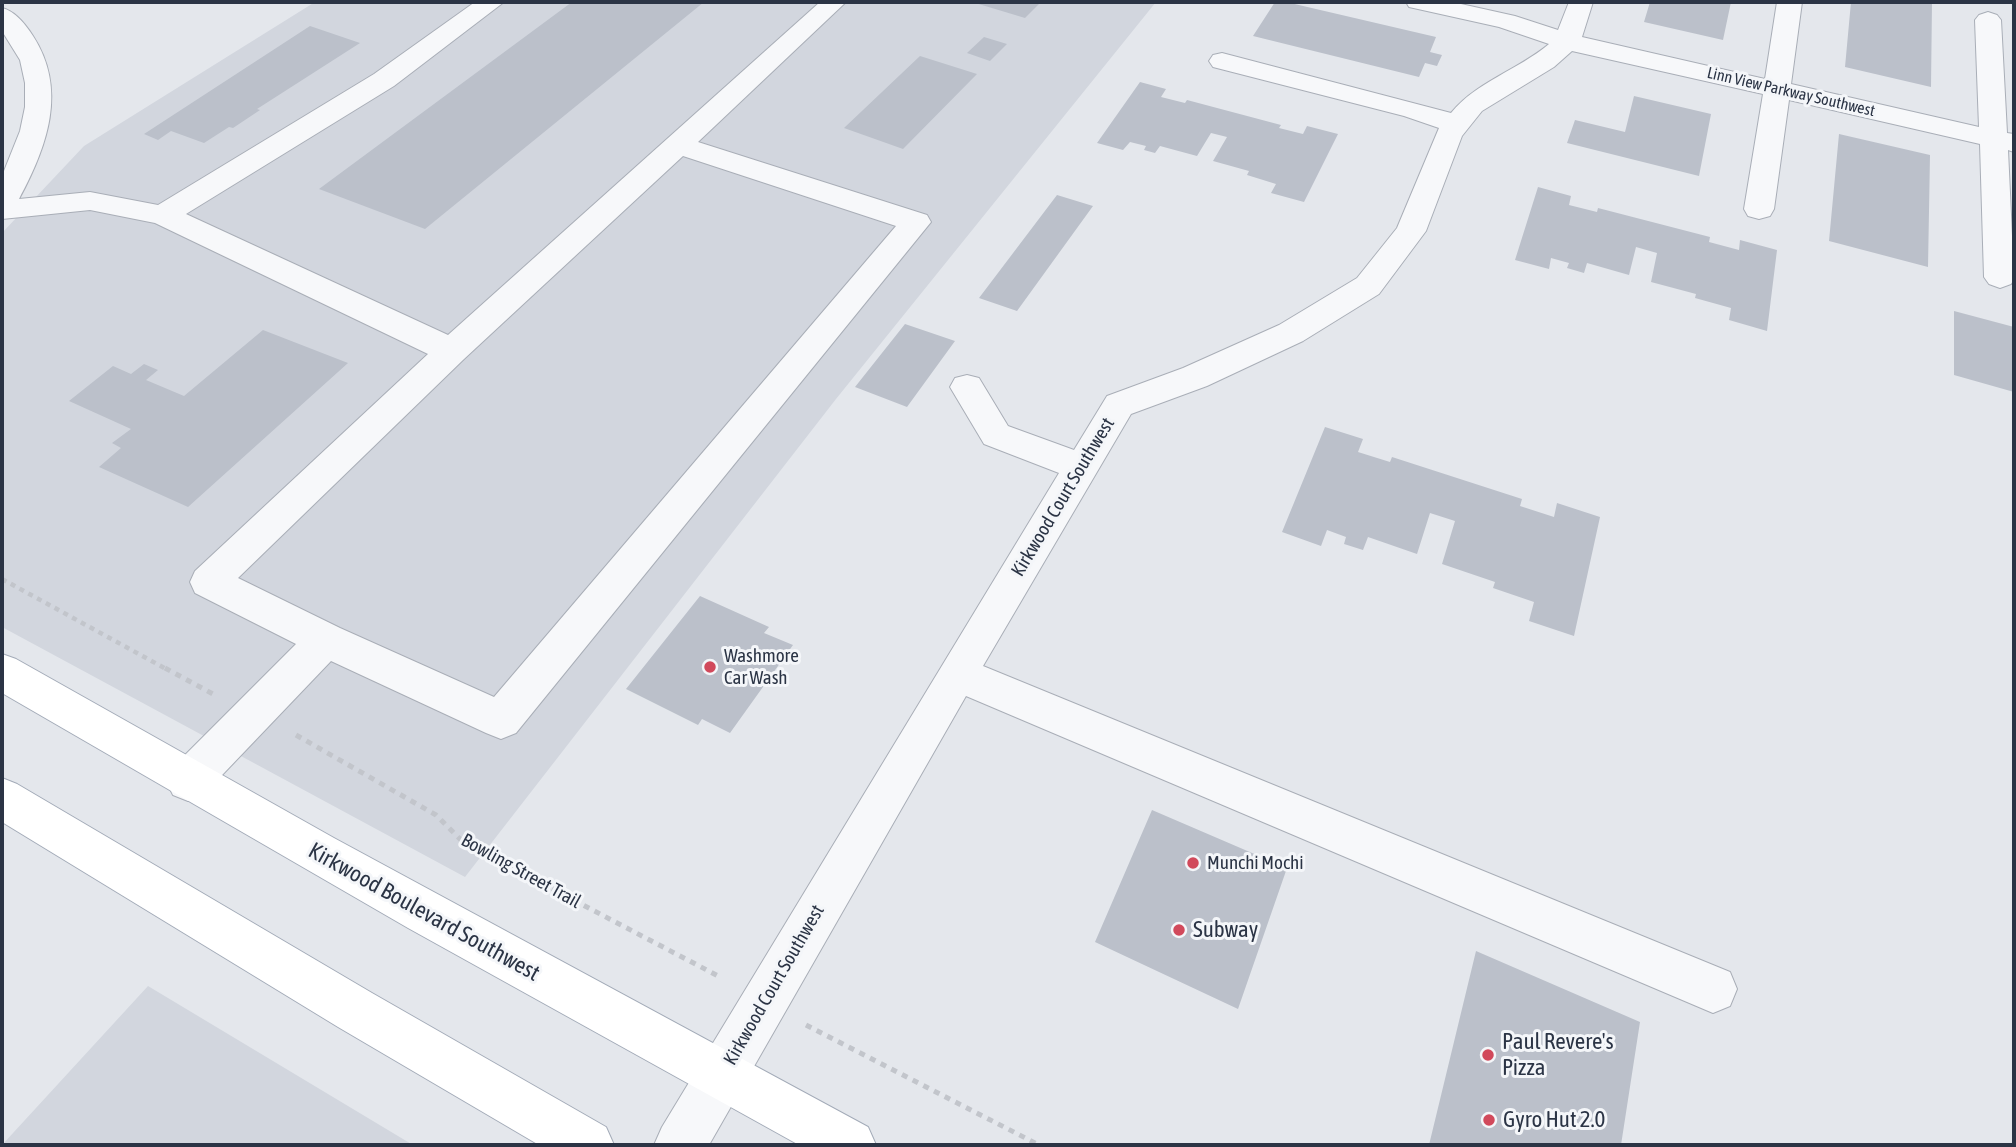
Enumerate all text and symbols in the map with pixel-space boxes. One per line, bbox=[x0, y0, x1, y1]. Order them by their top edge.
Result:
street label: Linn View Parkway Southwest bbox=[1705, 63, 1877, 121]
street label: Kirkwood Court Southwest bbox=[1007, 413, 1119, 581]
place label: Washmore Car Wash bbox=[724, 645, 799, 689]
marker: Washmore Car Wash bbox=[702, 659, 718, 675]
street label: Bowling Street Trail bbox=[457, 829, 585, 913]
street label: Kirkwood Boulevard Southwest bbox=[303, 837, 545, 987]
place label: Munchi Mochi bbox=[1207, 852, 1304, 874]
marker: Munchi Mochi bbox=[1185, 855, 1201, 871]
street label: Kirkwood Court Southwest bbox=[719, 901, 829, 1069]
place label: Subway bbox=[1193, 916, 1258, 944]
marker: Subway bbox=[1171, 922, 1187, 938]
place label: Paul Revere's Pizza bbox=[1502, 1028, 1614, 1082]
marker: Paul Revere's Pizza bbox=[1480, 1047, 1496, 1063]
place label: Gyro Hut 2.0 bbox=[1503, 1106, 1605, 1134]
marker: Gyro Hut 2.0 bbox=[1481, 1112, 1497, 1128]

